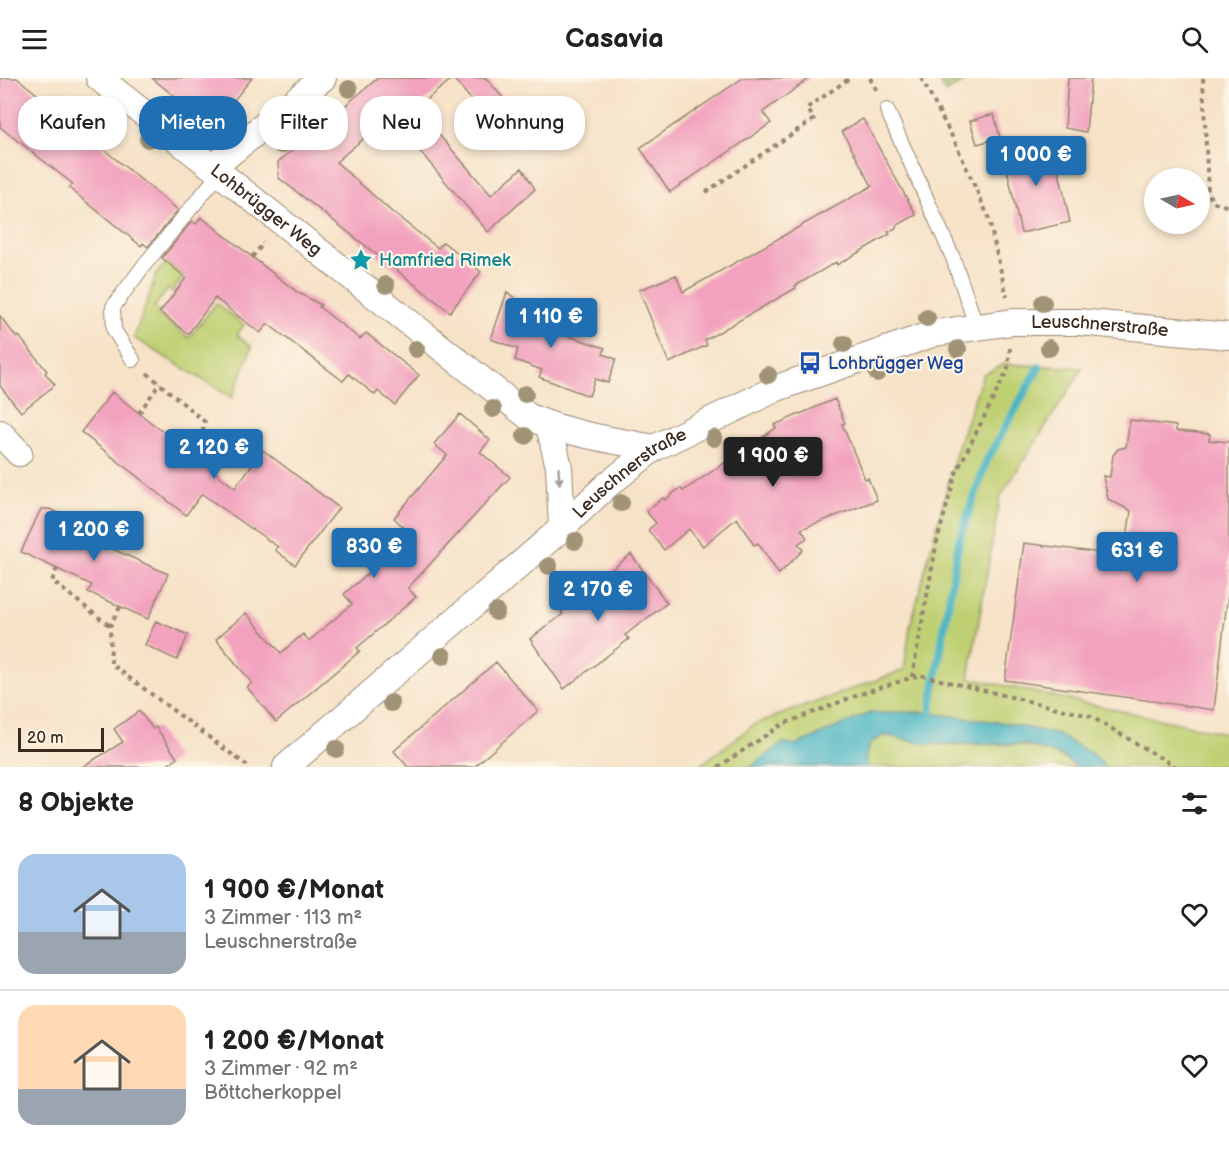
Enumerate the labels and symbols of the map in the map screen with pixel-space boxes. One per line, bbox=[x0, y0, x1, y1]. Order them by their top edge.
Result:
pin: 1 000 € bbox=[981, 136, 1091, 187]
street label: Lohbrügger Weg bbox=[207, 160, 326, 260]
north arrow bbox=[1144, 168, 1210, 234]
place icon: Hamfried Rimek bbox=[348, 247, 374, 273]
place label: Hamfried Rimek bbox=[379, 250, 511, 271]
pin: 1 110 € bbox=[496, 298, 606, 349]
street label: Leuschnerstraße bbox=[1031, 312, 1170, 341]
bus stop icon: Lohbrügger Weg bbox=[797, 350, 823, 376]
place label: Lohbrügger Weg bbox=[828, 353, 964, 374]
street label: Leuschnerstraße bbox=[568, 423, 690, 523]
pin: 2 120 € bbox=[159, 429, 269, 480]
pin: 1 900 € bbox=[718, 437, 828, 488]
one-way arrow bbox=[554, 467, 564, 486]
pin: 1 200 € bbox=[39, 511, 149, 562]
pin: 830 € bbox=[332, 528, 416, 579]
pin: 631 € bbox=[1095, 532, 1179, 583]
pin: 2 170 € bbox=[543, 571, 653, 622]
scale bar bbox=[18, 725, 104, 752]

